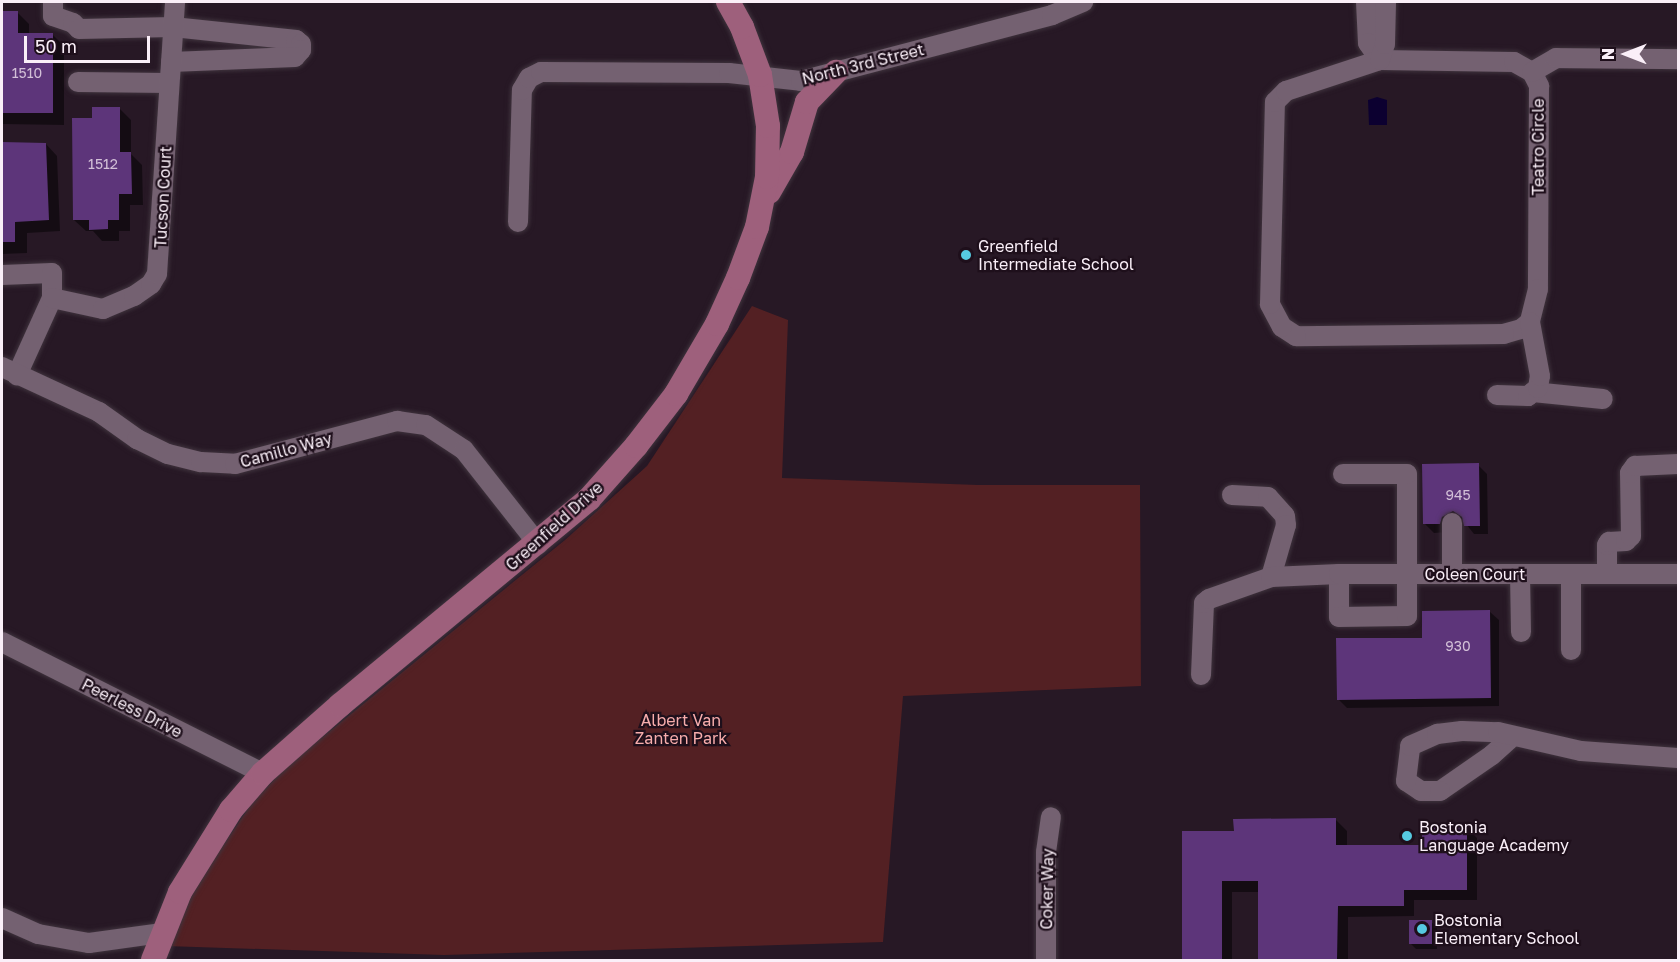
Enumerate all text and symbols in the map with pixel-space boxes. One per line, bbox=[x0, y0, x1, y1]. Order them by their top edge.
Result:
scale bar bbox=[27, 24, 153, 62]
north arrow bbox=[1596, 24, 1656, 84]
text: 50 m bbox=[35, 35, 77, 57]
street label: North 3rd Street bbox=[800, 40, 926, 88]
text: N bbox=[1598, 48, 1618, 60]
house number: 1510 bbox=[12, 65, 42, 81]
street label: Teatro Circle bbox=[1528, 99, 1548, 195]
street label: Tucson Court bbox=[151, 146, 175, 248]
house number: 1512 bbox=[88, 156, 118, 172]
place label: Greenfield Intermediate School bbox=[978, 236, 1134, 274]
marker: Greenfield Intermediate School bbox=[959, 248, 973, 262]
street label: Camillo Way bbox=[238, 429, 334, 471]
street label: Greenfield Drive bbox=[502, 478, 606, 574]
house number: 945 bbox=[1445, 487, 1471, 503]
street label: Coleen Court bbox=[1425, 564, 1525, 584]
house number: 930 bbox=[1445, 638, 1471, 654]
street label: Peerless Drive bbox=[79, 674, 185, 742]
park label: Albert Van Zanten Park bbox=[635, 710, 727, 748]
place label: Bostonia Language Academy bbox=[1419, 817, 1569, 855]
marker: Bostonia Language Academy bbox=[1400, 829, 1414, 843]
street label: Coker Way bbox=[1037, 848, 1057, 930]
place label: Bostonia Elementary School bbox=[1434, 910, 1579, 948]
marker: Bostonia Elementary School bbox=[1415, 922, 1429, 936]

